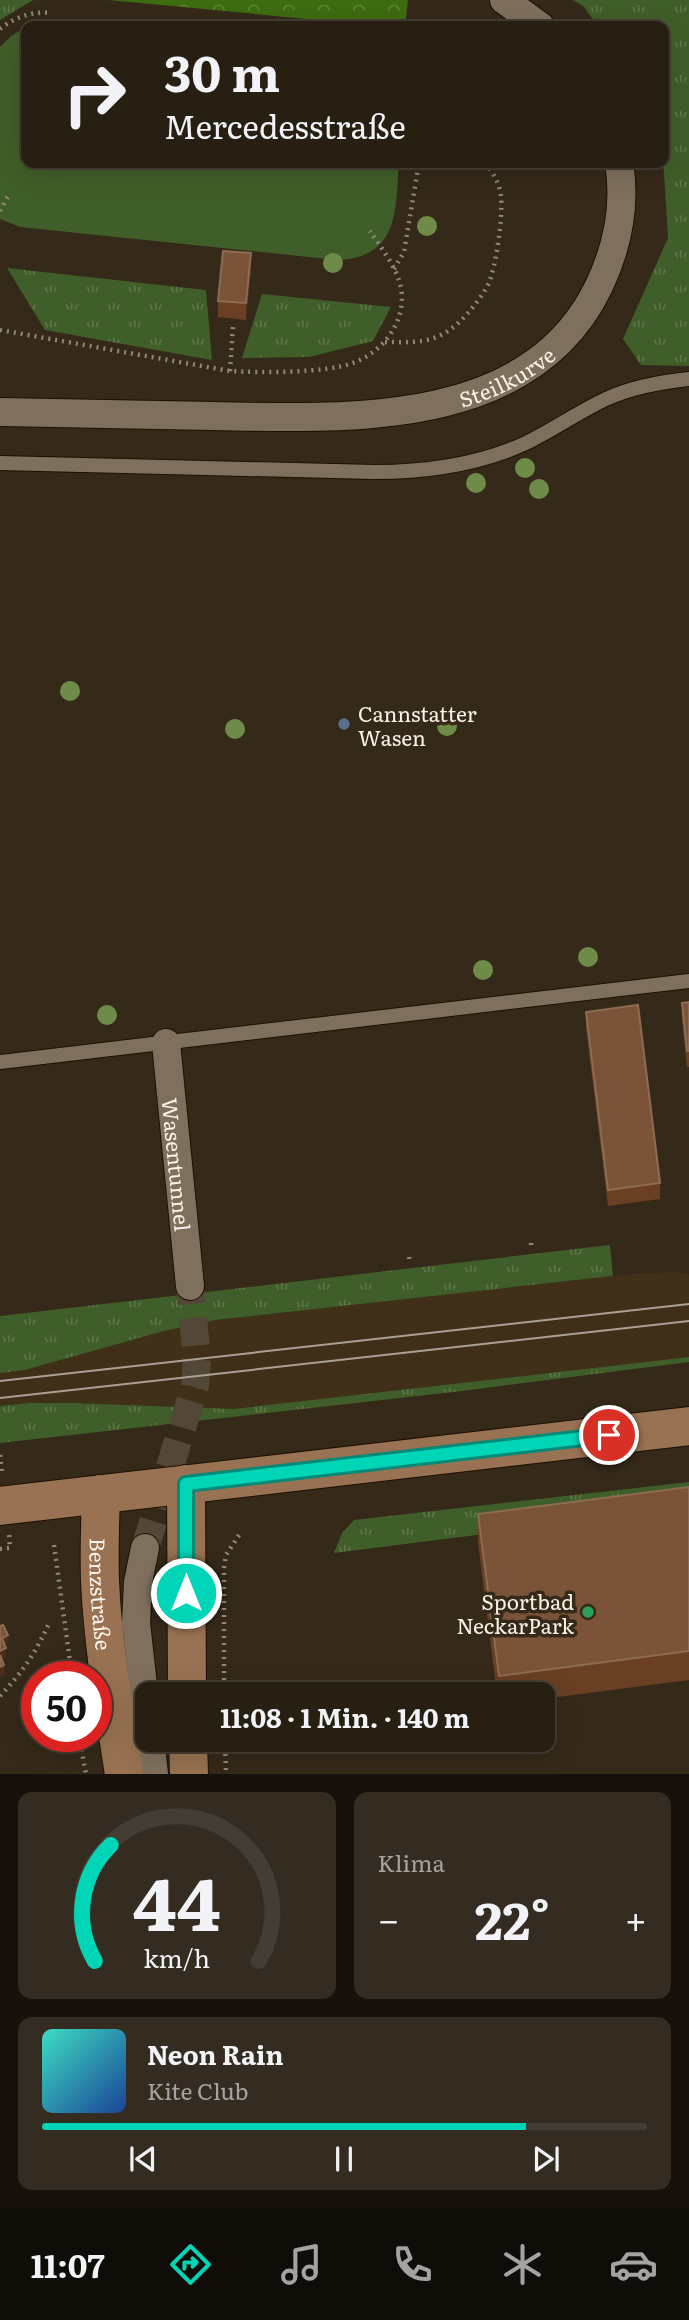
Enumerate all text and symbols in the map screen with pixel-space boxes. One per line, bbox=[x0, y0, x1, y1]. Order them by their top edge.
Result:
text: 30 m bbox=[164, 34, 280, 107]
icon: right bbox=[49, 49, 140, 140]
text: Mercedesstraße bbox=[164, 101, 406, 149]
street label: Steilkurve bbox=[455, 338, 561, 413]
place label: Cannstatter Wasen bbox=[358, 697, 477, 752]
marker: Cannstatter Wasen bbox=[336, 716, 352, 732]
street label: Wasentunnel bbox=[156, 1096, 200, 1233]
pin bbox=[579, 1405, 639, 1465]
icon: arrive bbox=[590, 1416, 628, 1454]
street label: Benzstraße bbox=[84, 1538, 121, 1652]
position arrow bbox=[149, 1556, 223, 1630]
place label: Sportbad NeckarPark bbox=[456, 1585, 574, 1640]
marker: Sportbad NeckarPark bbox=[580, 1604, 596, 1620]
speed limit sign: 50 bbox=[21, 1661, 112, 1752]
text: 11:08 · 1 Min. · 140 m bbox=[220, 1697, 470, 1736]
text: Klima bbox=[378, 1845, 445, 1879]
text: 44 bbox=[133, 1846, 221, 1954]
text: 22° bbox=[475, 1879, 550, 1956]
text: − bbox=[378, 1889, 400, 1946]
text: + bbox=[625, 1889, 647, 1946]
text: km/h bbox=[143, 1939, 210, 1976]
text: Neon Rain bbox=[147, 2034, 284, 2073]
text: Kite Club bbox=[147, 2073, 248, 2107]
icon: previous bbox=[124, 2140, 162, 2178]
icon: pause bbox=[325, 2140, 363, 2178]
icon: next bbox=[527, 2140, 565, 2178]
text: 11:07 bbox=[31, 2240, 105, 2288]
icon: directions bbox=[166, 2240, 215, 2289]
icon: music bbox=[277, 2240, 326, 2289]
icon: phone bbox=[388, 2240, 437, 2289]
icon: climate bbox=[498, 2240, 547, 2289]
icon: car bbox=[609, 2240, 658, 2289]

